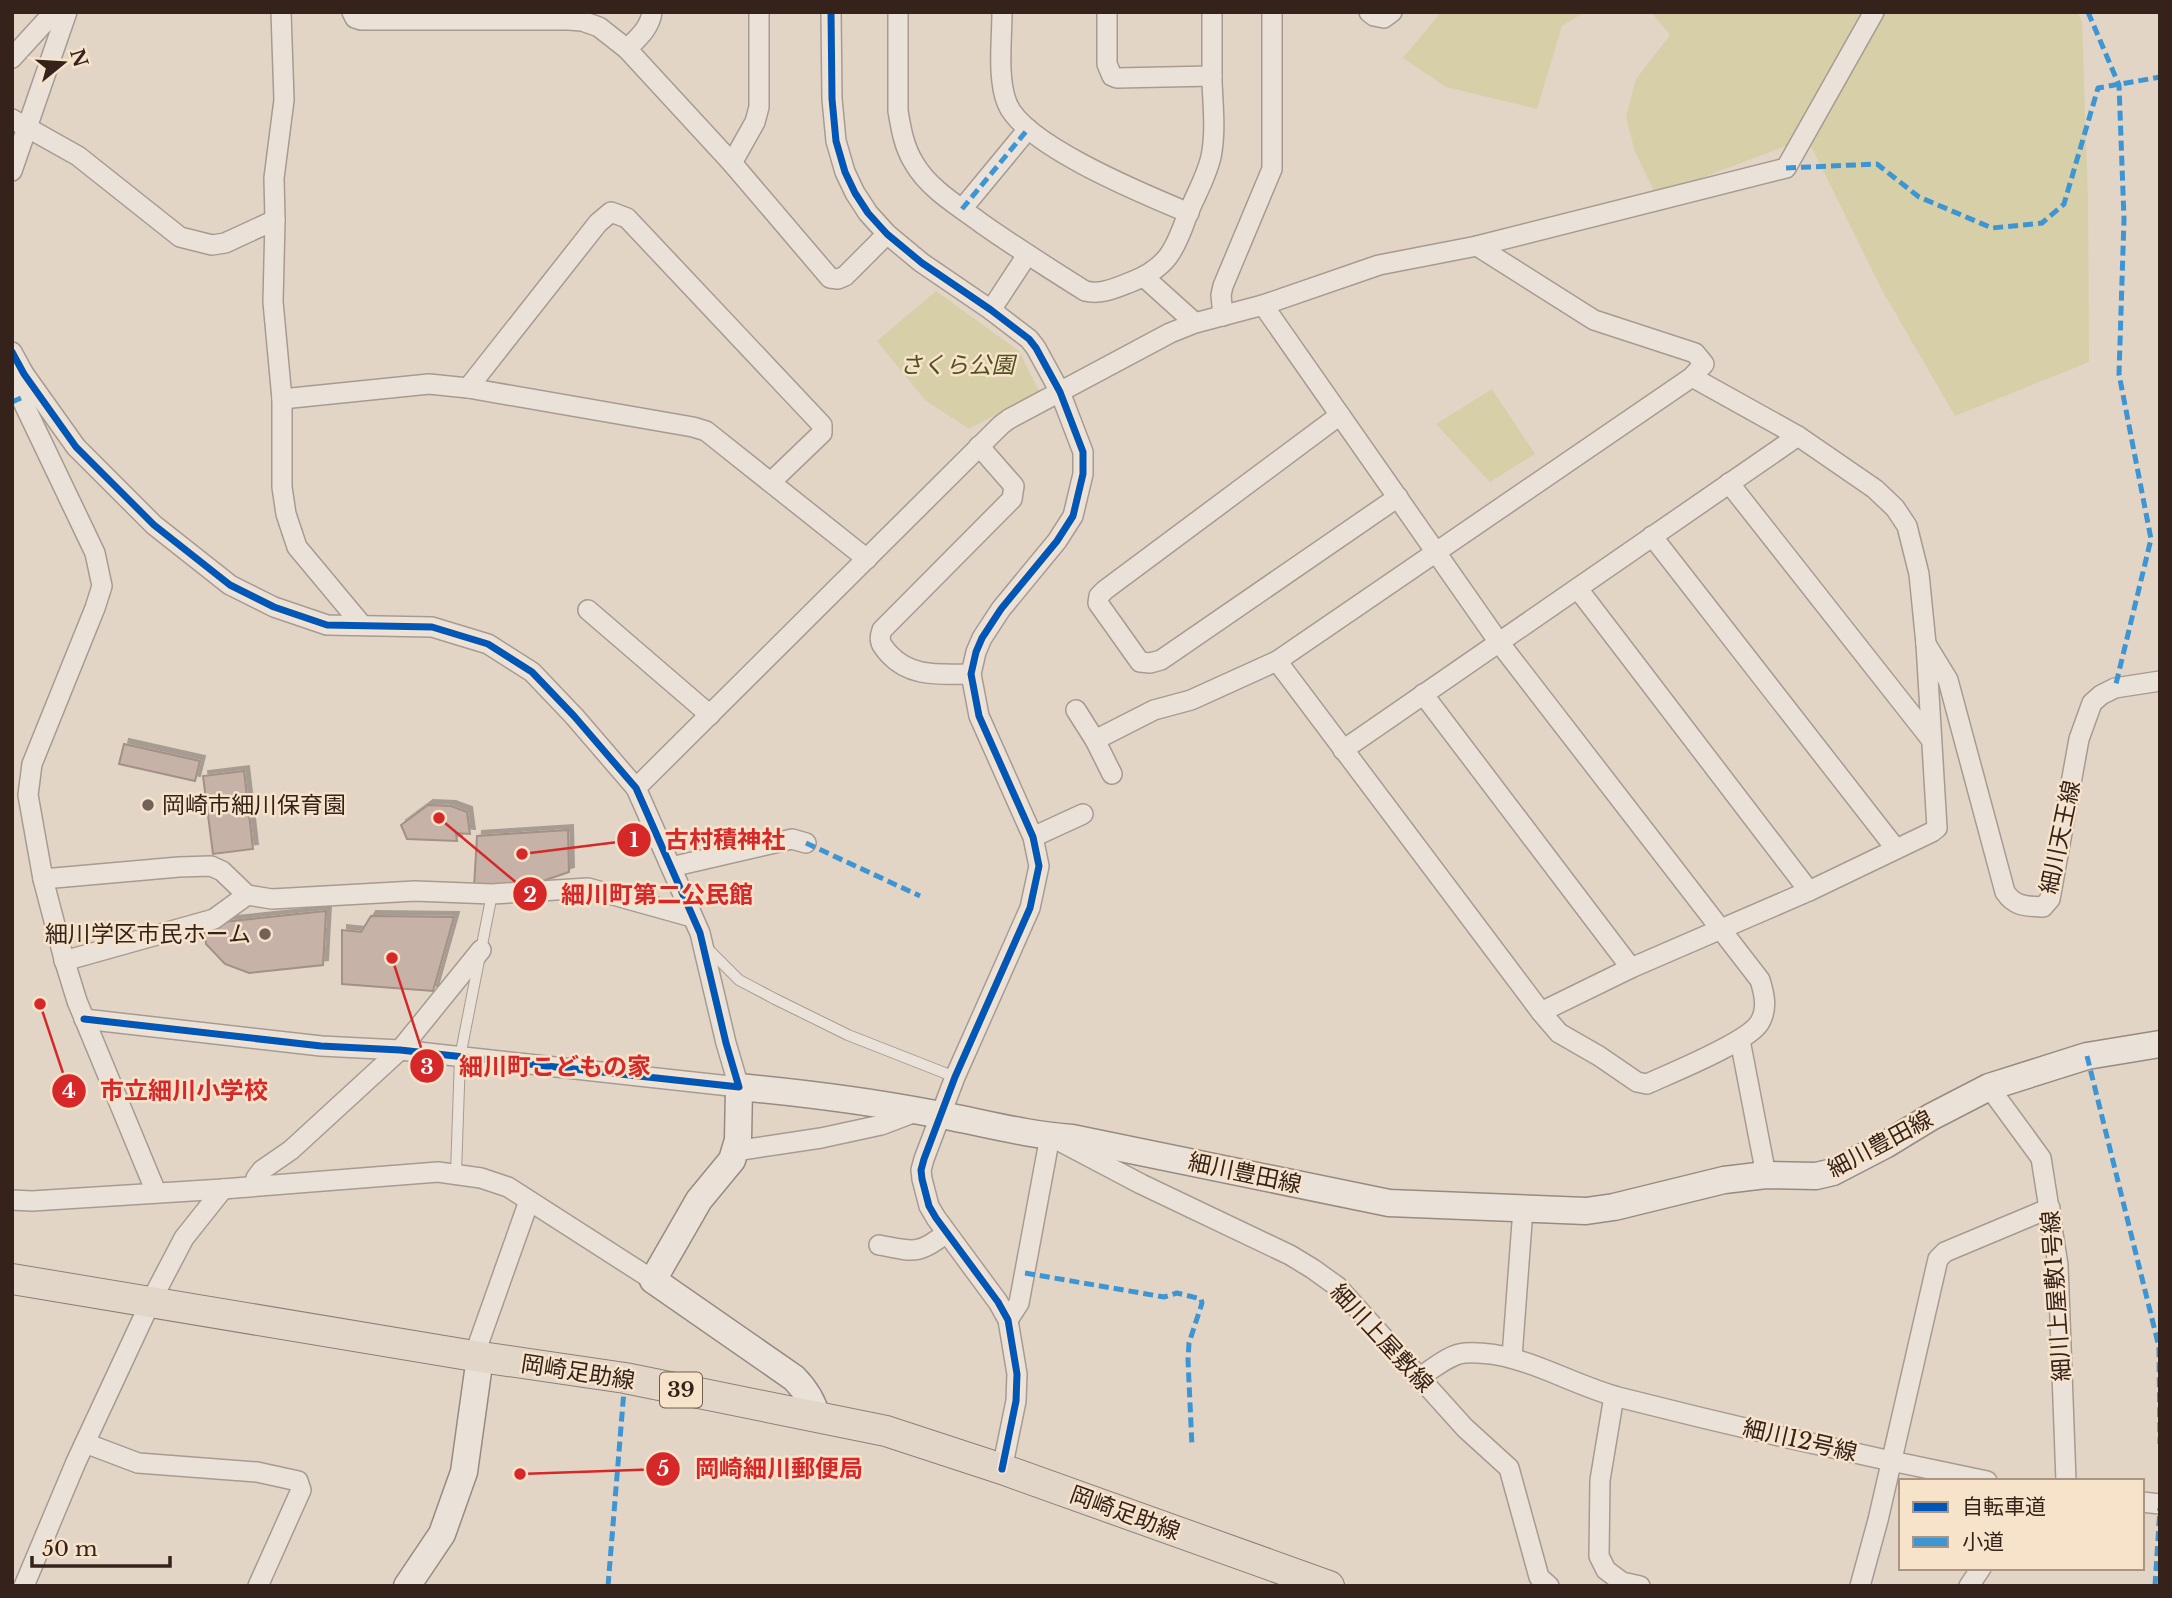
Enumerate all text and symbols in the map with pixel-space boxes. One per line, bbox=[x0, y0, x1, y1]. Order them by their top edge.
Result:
north arrow bbox=[28, 28, 98, 98]
text: N bbox=[65, 46, 92, 70]
park label: さくら公園 bbox=[900, 351, 1018, 379]
street label: 細川天王線 bbox=[2034, 778, 2086, 896]
place label: 岡崎市細川保育園 bbox=[162, 791, 346, 819]
marker: 岡崎市細川保育園 bbox=[140, 797, 156, 813]
callout: 古村積神社 bbox=[616, 817, 799, 862]
text: 古村積神社 bbox=[665, 825, 785, 854]
text: 1 bbox=[629, 827, 639, 853]
callout: 細川町第二公民館 bbox=[512, 872, 767, 917]
text: 細川町第二公民館 bbox=[561, 880, 753, 909]
text: 2 bbox=[523, 882, 537, 908]
place label: 細川学区市民ホーム bbox=[45, 920, 251, 948]
marker: 細川学区市民ホーム bbox=[257, 926, 273, 942]
callout: 細川町こどもの家 bbox=[410, 1044, 665, 1089]
text: 細川町こどもの家 bbox=[459, 1052, 651, 1081]
text: 3 bbox=[420, 1054, 434, 1080]
callout: 市立細川小学校 bbox=[51, 1068, 282, 1113]
text: 市立細川小学校 bbox=[100, 1076, 268, 1105]
text: 4 bbox=[62, 1078, 76, 1104]
street label: 細川豊田線 bbox=[1823, 1105, 1937, 1183]
street label: 細川豊田線 bbox=[1186, 1147, 1304, 1199]
street label: 細川上屋敷1号線 bbox=[2036, 1210, 2076, 1382]
street label: 細川上屋敷線 bbox=[1325, 1278, 1439, 1398]
street label: 岡崎足助線 bbox=[519, 1349, 637, 1395]
road number: 39 bbox=[660, 1372, 702, 1408]
street label: 細川12号線 bbox=[1740, 1413, 1860, 1467]
callout: 岡崎細川郵便局 bbox=[646, 1446, 877, 1491]
text: 岡崎細川郵便局 bbox=[695, 1454, 863, 1483]
text: 5 bbox=[657, 1456, 669, 1482]
legend bbox=[1899, 1479, 2144, 1570]
street label: 岡崎足助線 bbox=[1066, 1480, 1184, 1546]
text: 自転車道 bbox=[1962, 1494, 2046, 1520]
scale bar bbox=[32, 1524, 170, 1568]
text: 小道 bbox=[1962, 1529, 2004, 1555]
text: 50 m bbox=[42, 1536, 98, 1562]

